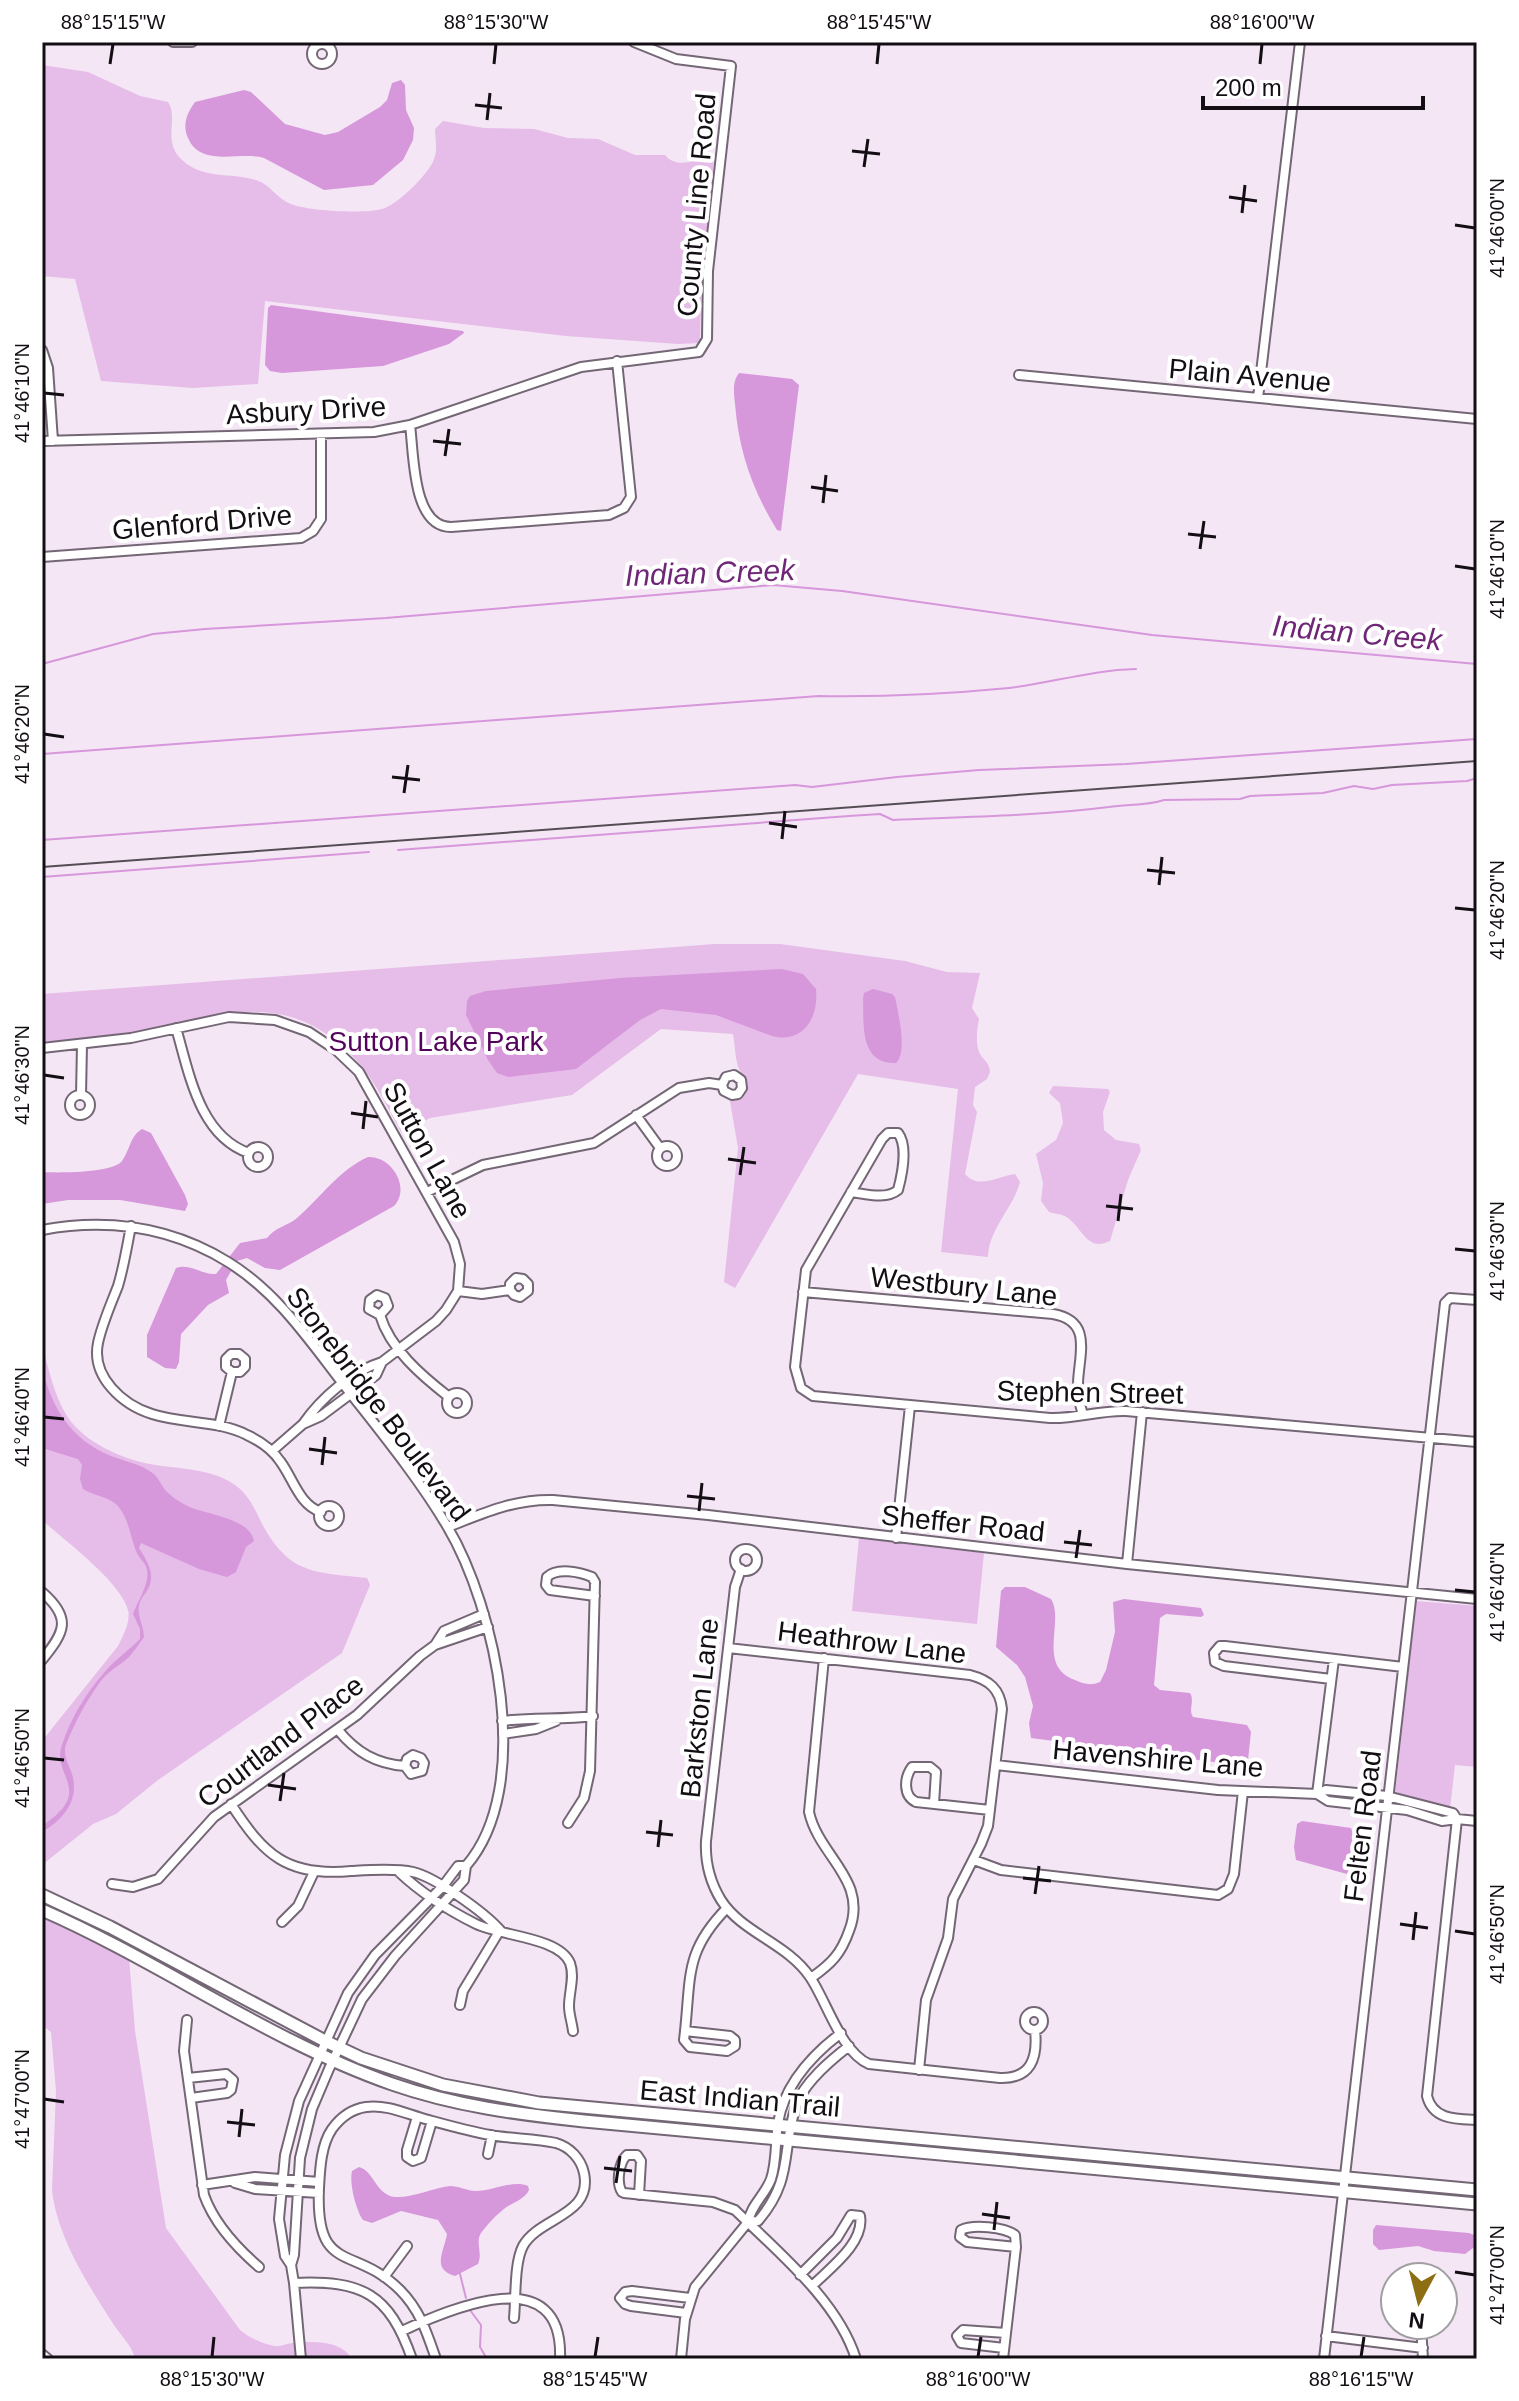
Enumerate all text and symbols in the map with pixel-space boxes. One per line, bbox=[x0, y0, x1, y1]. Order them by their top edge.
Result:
text: 88°15'15"W bbox=[61, 11, 165, 33]
text: 88°15'30"W bbox=[444, 11, 548, 33]
text: 88°15'45"W bbox=[827, 11, 931, 33]
text: 88°16'00"W bbox=[1210, 11, 1314, 33]
scale bar bbox=[1203, 60, 1423, 110]
text: 200 m bbox=[1215, 74, 1282, 101]
street label: County Line Road bbox=[671, 92, 722, 318]
text: 41°46'00"N bbox=[1486, 178, 1508, 278]
text: 41°46'10"N bbox=[11, 343, 33, 443]
street label: Plain Avenue bbox=[1167, 353, 1332, 398]
street label: Asbury Drive bbox=[225, 391, 387, 430]
street label: Glenford Drive bbox=[111, 499, 293, 546]
text: 41°46'10"N bbox=[1486, 519, 1508, 619]
water label: Indian Creek bbox=[624, 553, 798, 592]
water label: Indian Creek bbox=[1271, 609, 1445, 657]
text: 41°46'20"N bbox=[11, 684, 33, 784]
text: 41°46'20"N bbox=[1486, 860, 1508, 960]
text: 41°46'30"N bbox=[11, 1025, 33, 1125]
park label: Sutton Lake Park bbox=[329, 1026, 544, 1057]
street label: Sutton Lane bbox=[377, 1077, 478, 1224]
text: 41°46'30"N bbox=[1486, 1201, 1508, 1301]
street label: Westbury Lane bbox=[869, 1261, 1059, 1312]
street label: Stonebridge Boulevard bbox=[281, 1281, 477, 1527]
text: 41°46'40"N bbox=[11, 1367, 33, 1467]
street label: Stephen Street bbox=[996, 1375, 1184, 1410]
street label: Sheffer Road bbox=[880, 1499, 1046, 1548]
text: 41°46'40"N bbox=[1486, 1542, 1508, 1642]
street label: Heathrow Lane bbox=[776, 1616, 968, 1669]
street label: Barkston Lane bbox=[675, 1617, 724, 1799]
street label: Courtland Place bbox=[191, 1669, 369, 1814]
text: 41°46'50"N bbox=[11, 1708, 33, 1808]
street label: Havenshire Lane bbox=[1051, 1734, 1265, 1783]
street label: Felten Road bbox=[1338, 1748, 1387, 1904]
text: 41°46'50"N bbox=[1486, 1884, 1508, 1984]
text: 41°47'00"N bbox=[11, 2049, 33, 2149]
street label: East Indian Trail bbox=[639, 2074, 841, 2123]
text: 41°47'00"N bbox=[1486, 2225, 1508, 2325]
north arrow bbox=[1379, 2261, 1459, 2341]
text: N bbox=[1407, 2307, 1426, 2334]
text: 88°15'30"W bbox=[160, 2368, 264, 2390]
text: 88°15'45"W bbox=[543, 2368, 647, 2390]
text: 88°16'00"W bbox=[926, 2368, 1030, 2390]
text: 88°16'15"W bbox=[1309, 2368, 1413, 2390]

